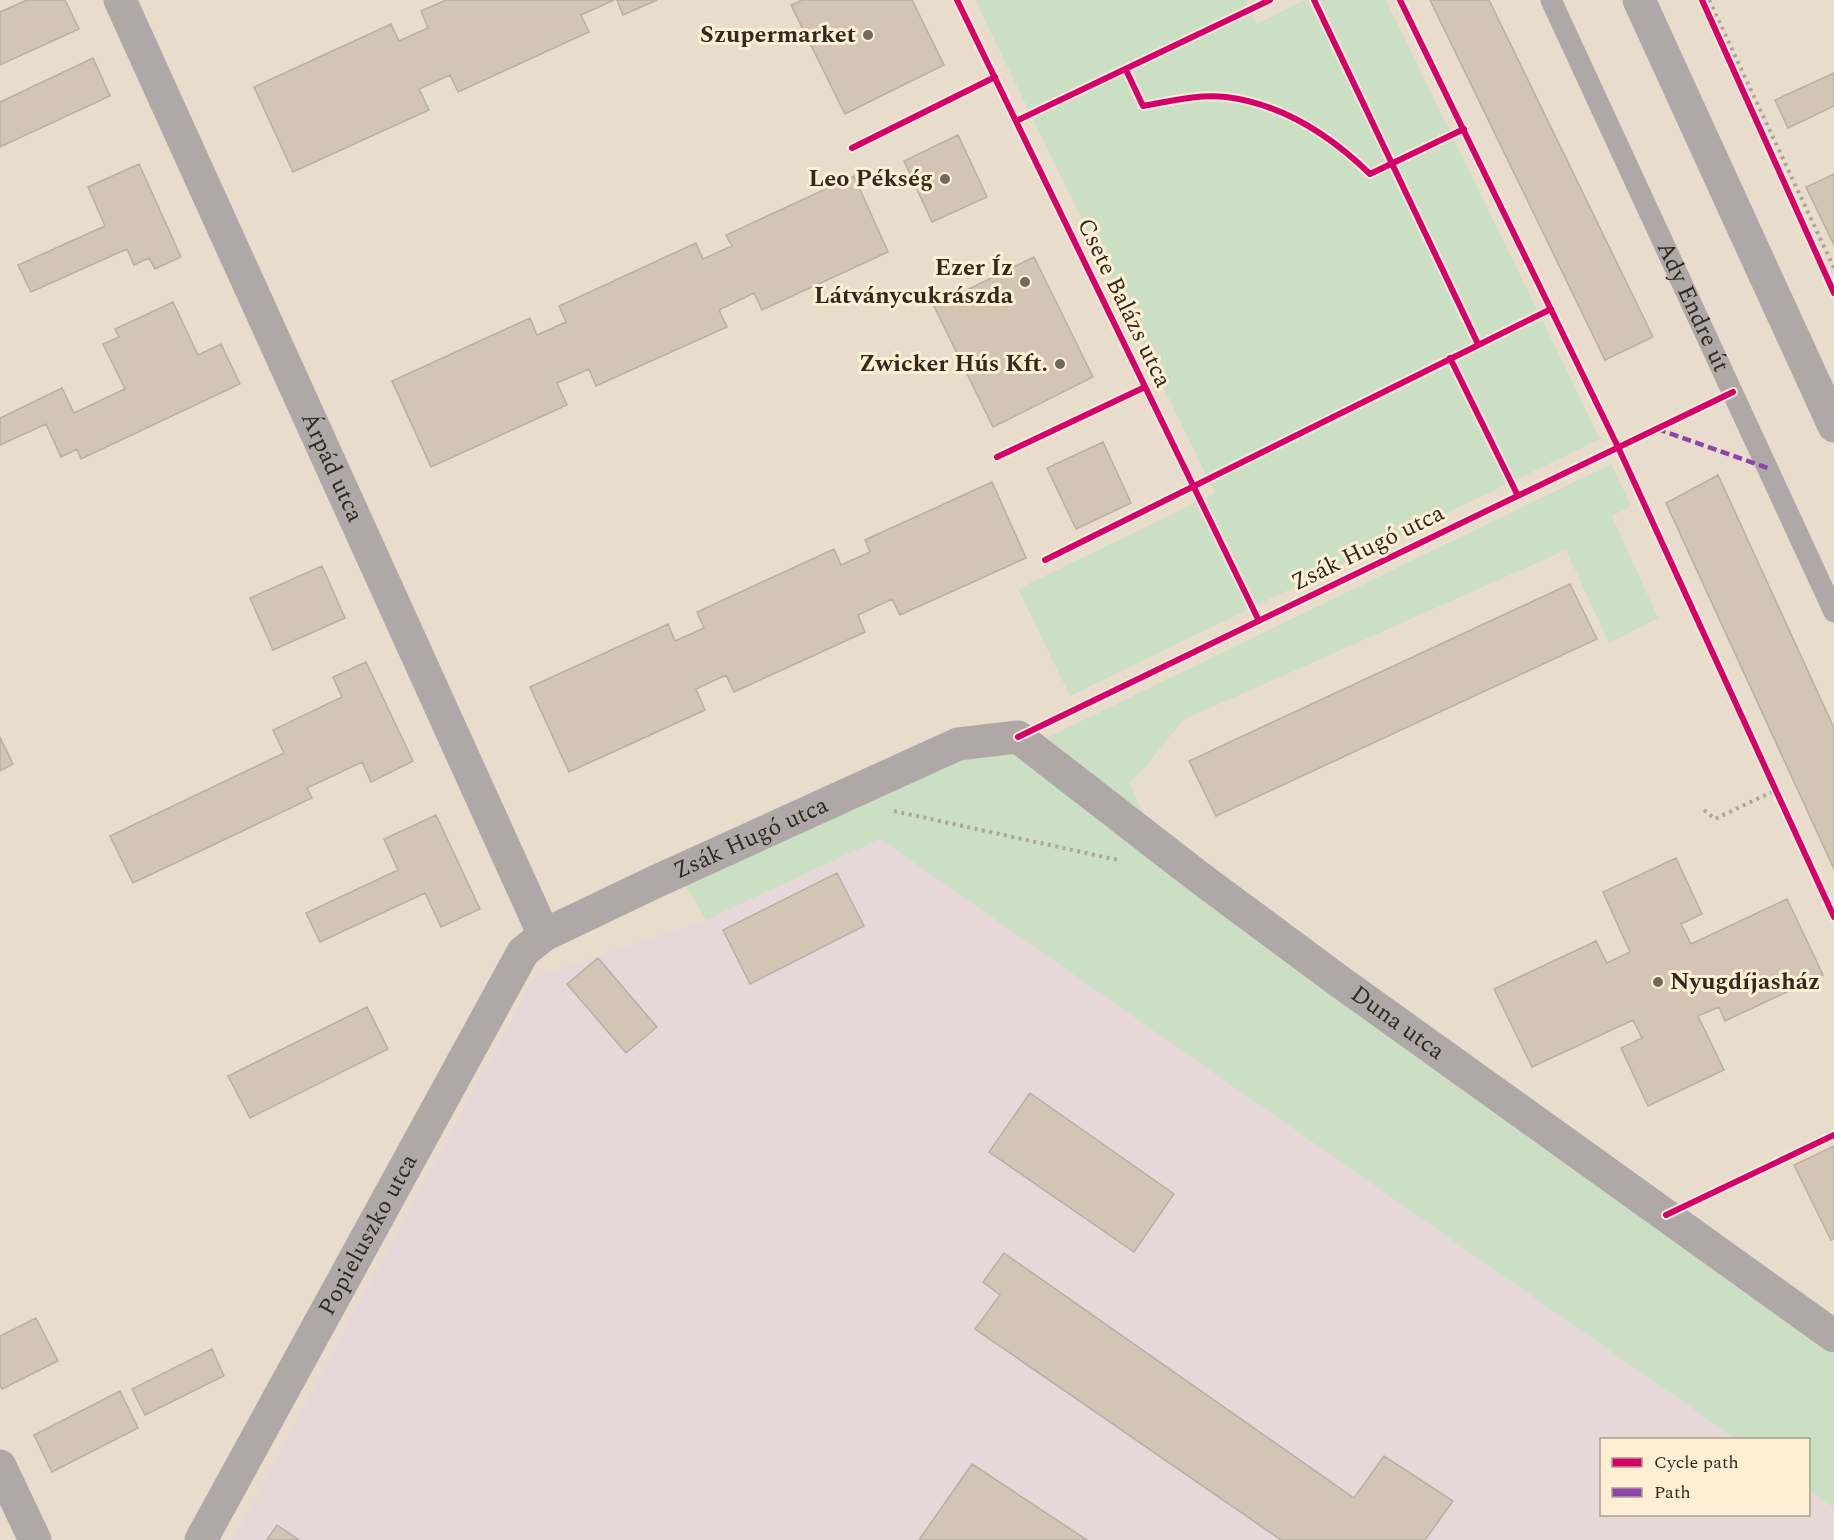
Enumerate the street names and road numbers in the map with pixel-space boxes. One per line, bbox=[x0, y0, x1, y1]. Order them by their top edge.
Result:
street label: Csete Balázs utca bbox=[1067, 212, 1181, 394]
street label: Ady Endre út bbox=[1647, 235, 1739, 378]
street label: Árpád utca bbox=[291, 406, 373, 528]
street label: Zsák Hugó utca bbox=[1285, 495, 1451, 601]
street label: Zsák Hugó utca bbox=[668, 787, 835, 889]
street label: Duna utca bbox=[1343, 977, 1452, 1069]
street label: Popieluszko utca bbox=[309, 1147, 427, 1322]

